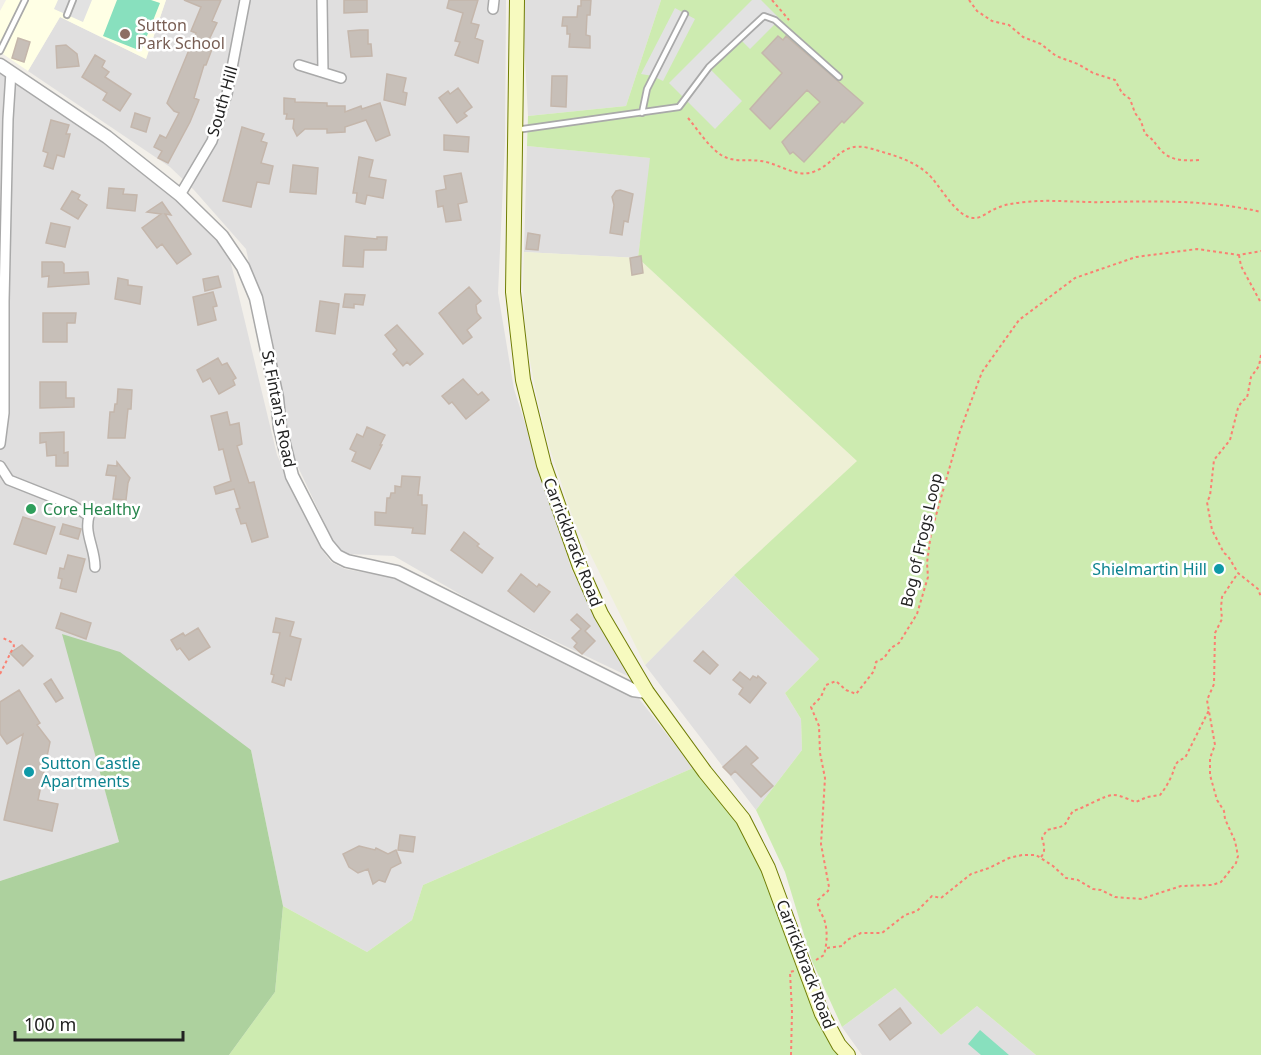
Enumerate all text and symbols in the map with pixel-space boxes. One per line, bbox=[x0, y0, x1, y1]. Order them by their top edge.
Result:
place label: Sutton Park School bbox=[137, 14, 225, 54]
marker: Sutton Park School bbox=[118, 27, 132, 41]
street label: South Hill bbox=[201, 63, 243, 139]
street label: St Fintan's Road bbox=[257, 349, 301, 469]
street label: Bog of Frogs Loop bbox=[895, 471, 947, 609]
street label: Carrickbrack Road bbox=[538, 474, 608, 610]
place label: Core Healthy bbox=[43, 498, 141, 520]
marker: Core Healthy bbox=[24, 502, 38, 516]
place label: Shielmartin Hill bbox=[1092, 558, 1207, 580]
marker: Shielmartin Hill bbox=[1212, 562, 1226, 576]
place label: Sutton Castle Apartments bbox=[41, 752, 141, 792]
marker: Sutton Castle Apartments bbox=[22, 765, 36, 779]
street label: Carrickbrack Road bbox=[771, 896, 841, 1032]
scale bar bbox=[15, 1004, 183, 1042]
text: 100 m bbox=[24, 1012, 76, 1036]

